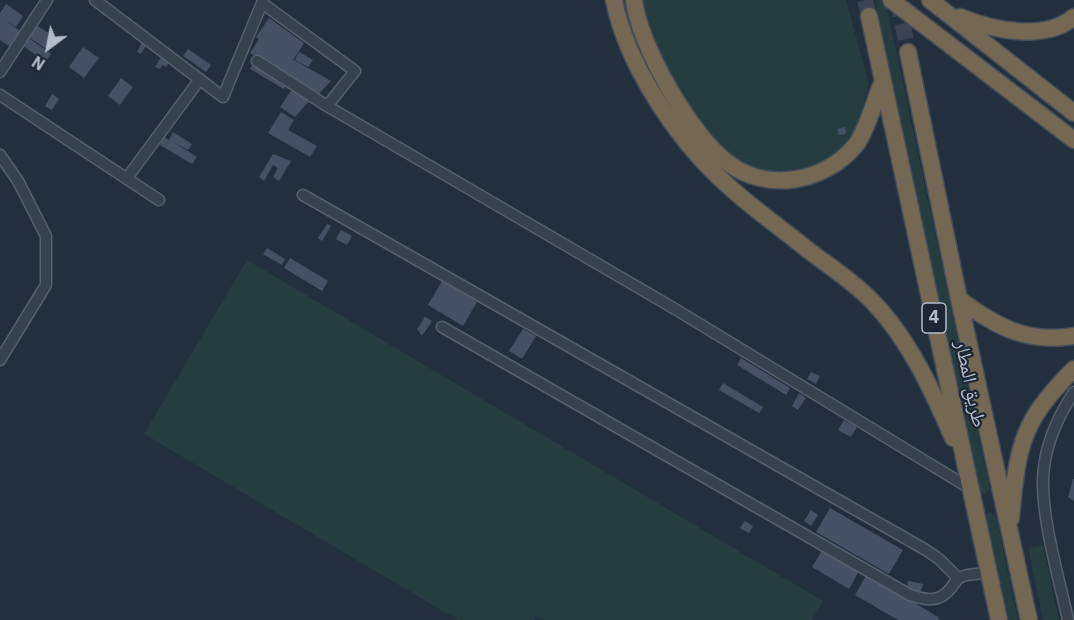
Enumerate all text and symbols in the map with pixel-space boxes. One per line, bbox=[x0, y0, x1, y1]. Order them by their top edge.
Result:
north arrow bbox=[18, 18, 78, 78]
text: N bbox=[28, 52, 49, 75]
road number: 4 bbox=[922, 303, 946, 333]
street label: طريق المطار bbox=[949, 338, 991, 430]

